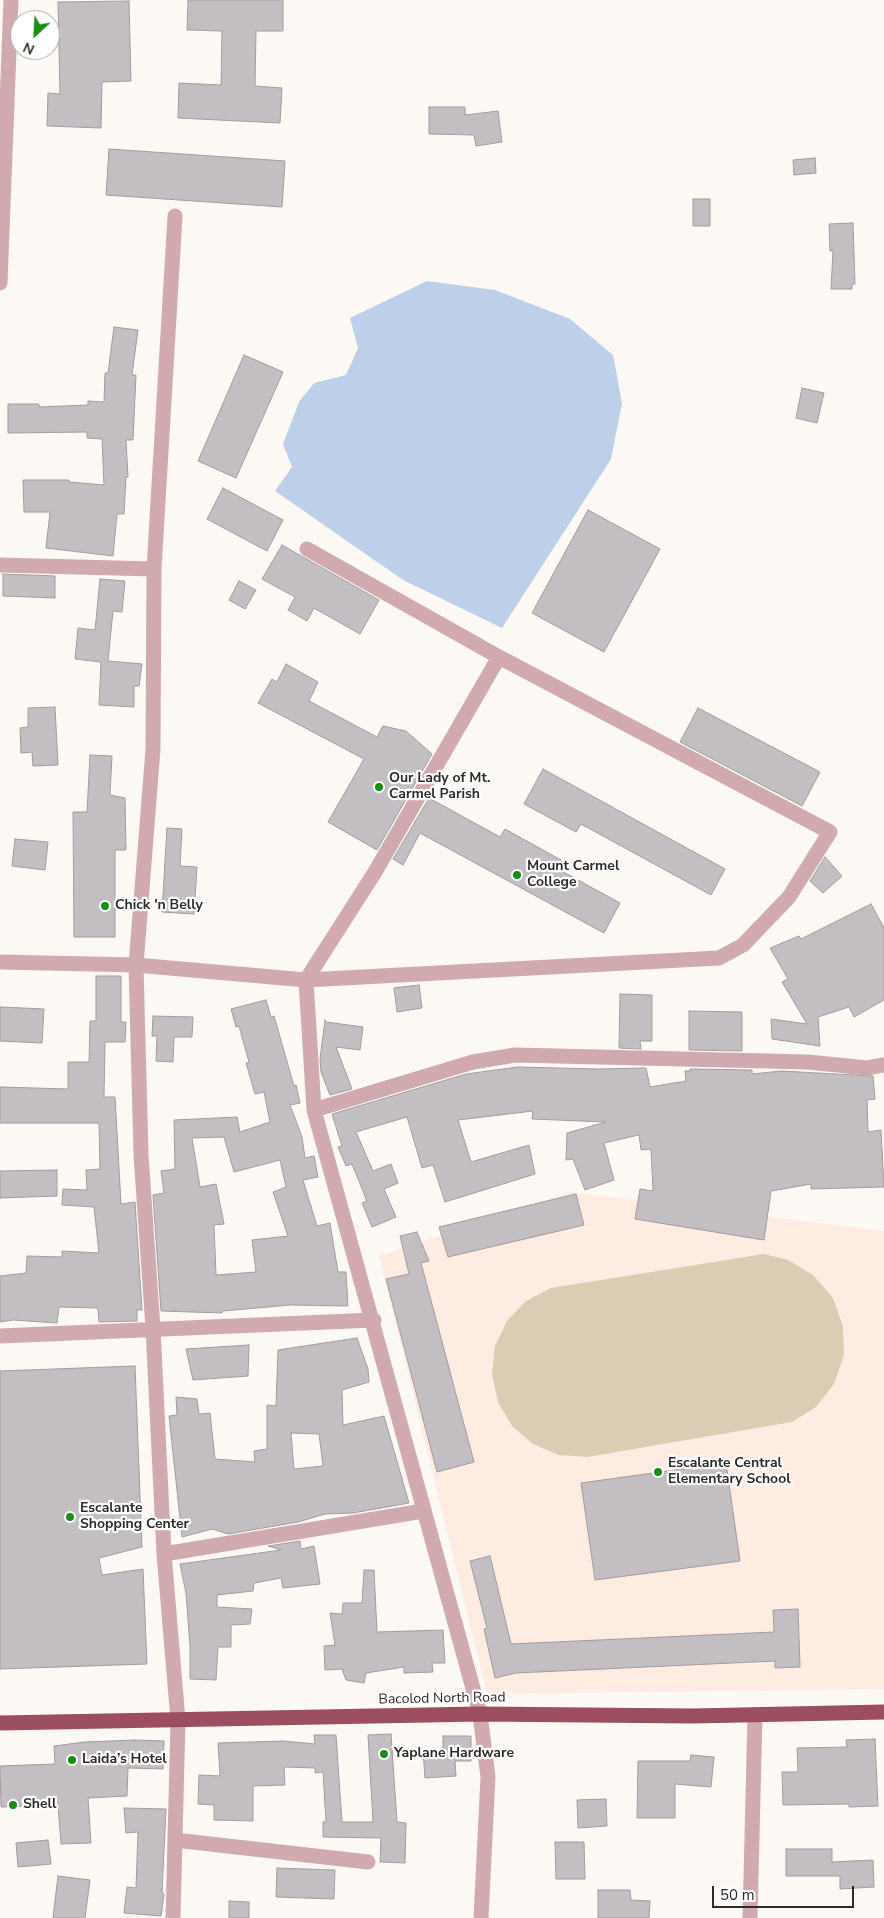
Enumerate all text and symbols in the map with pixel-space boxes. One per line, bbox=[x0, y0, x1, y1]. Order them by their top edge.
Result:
north arrow bbox=[10, 10, 60, 60]
text: N bbox=[20, 37, 38, 59]
place label: Our Lady of Mt. Carmel Parish bbox=[389, 771, 491, 804]
marker: Our Lady of Mt. Carmel Parish bbox=[373, 781, 385, 793]
place label: Mount Carmel College bbox=[527, 859, 619, 892]
marker: Mount Carmel College bbox=[511, 869, 523, 881]
place label: Chick 'n Belly bbox=[115, 898, 203, 914]
marker: Chick 'n Belly bbox=[99, 900, 111, 912]
place label: Escalante Central Elementary School bbox=[668, 1456, 791, 1488]
marker: Escalante Central Elementary School bbox=[652, 1466, 664, 1478]
place label: Escalante Shopping Center bbox=[80, 1501, 189, 1534]
marker: Escalante Shopping Center bbox=[64, 1511, 76, 1523]
street label: Bacolod North Road bbox=[378, 1689, 506, 1709]
place label: Yaplane Hardware bbox=[394, 1746, 514, 1762]
marker: Yaplane Hardware bbox=[378, 1748, 390, 1760]
place label: Laida’s Hotel bbox=[82, 1752, 167, 1768]
marker: Laida’s Hotel bbox=[66, 1754, 78, 1766]
place label: Shell bbox=[23, 1797, 57, 1813]
marker: Shell bbox=[7, 1799, 19, 1811]
scale bar bbox=[714, 1876, 856, 1908]
text: 50 m bbox=[720, 1885, 755, 1905]

